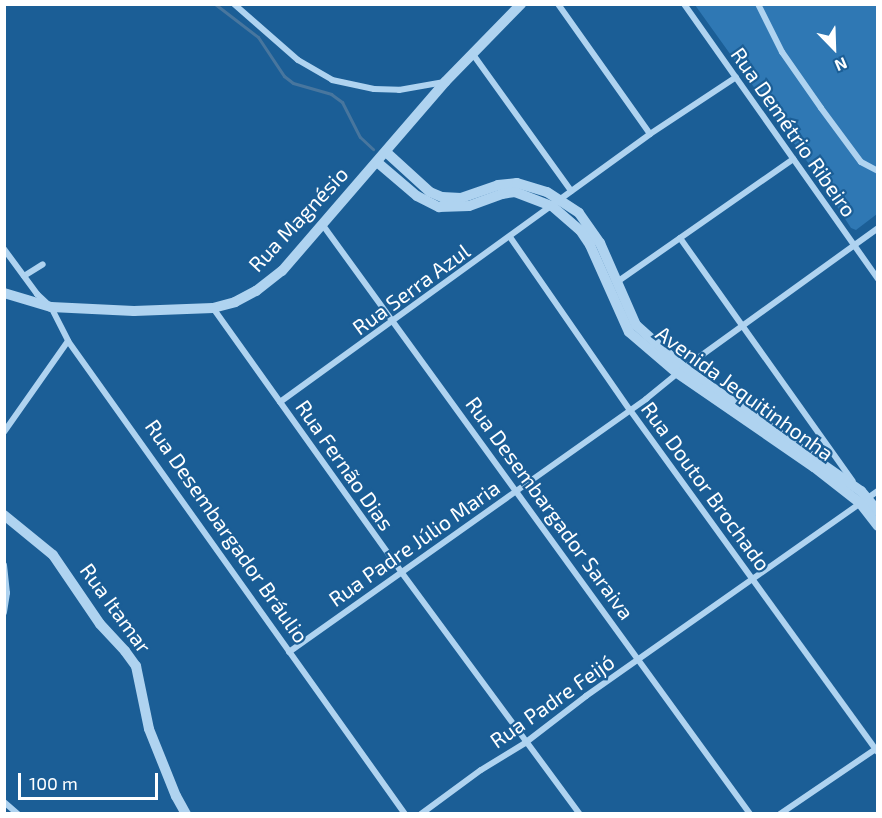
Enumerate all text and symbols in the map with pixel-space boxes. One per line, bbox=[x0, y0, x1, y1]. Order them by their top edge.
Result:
north arrow bbox=[804, 18, 864, 78]
street label: Rua Demétrio Ribeiro bbox=[726, 42, 862, 222]
text: N bbox=[832, 54, 850, 76]
street label: Rua Magnésio bbox=[243, 161, 353, 277]
street label: Rua Serra Azul bbox=[347, 238, 475, 340]
street label: Avenida Jequitinhonha bbox=[651, 320, 839, 466]
street label: Rua Desembargador Saraiva bbox=[461, 391, 639, 625]
street label: Rua Fernão Dias bbox=[291, 395, 399, 535]
street label: Rua Doutor Brochado bbox=[636, 396, 776, 576]
street label: Rua Desembargador Bráulio bbox=[140, 414, 314, 648]
street label: Rua Padre Júlio Maria bbox=[323, 474, 505, 612]
street label: Rua Itamar bbox=[75, 558, 157, 658]
street label: Rua Padre Feijó bbox=[485, 649, 619, 753]
scale bar bbox=[21, 761, 160, 799]
text: 100 m bbox=[29, 772, 78, 794]

